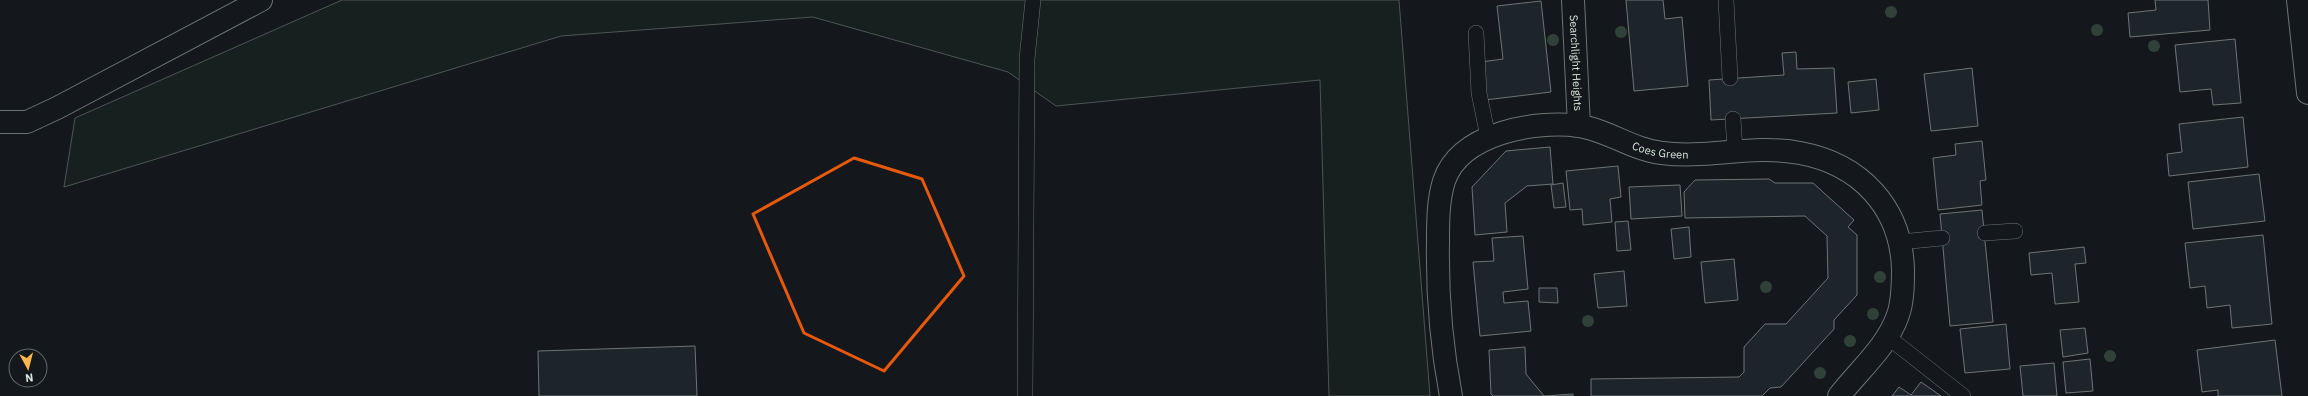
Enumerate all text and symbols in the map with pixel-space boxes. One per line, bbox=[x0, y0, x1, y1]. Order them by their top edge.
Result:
street label: Searchlight Heights bbox=[1567, 15, 1585, 111]
street label: Coes Green bbox=[1630, 139, 1689, 161]
north arrow bbox=[8, 348, 48, 388]
text: N bbox=[24, 370, 34, 385]

